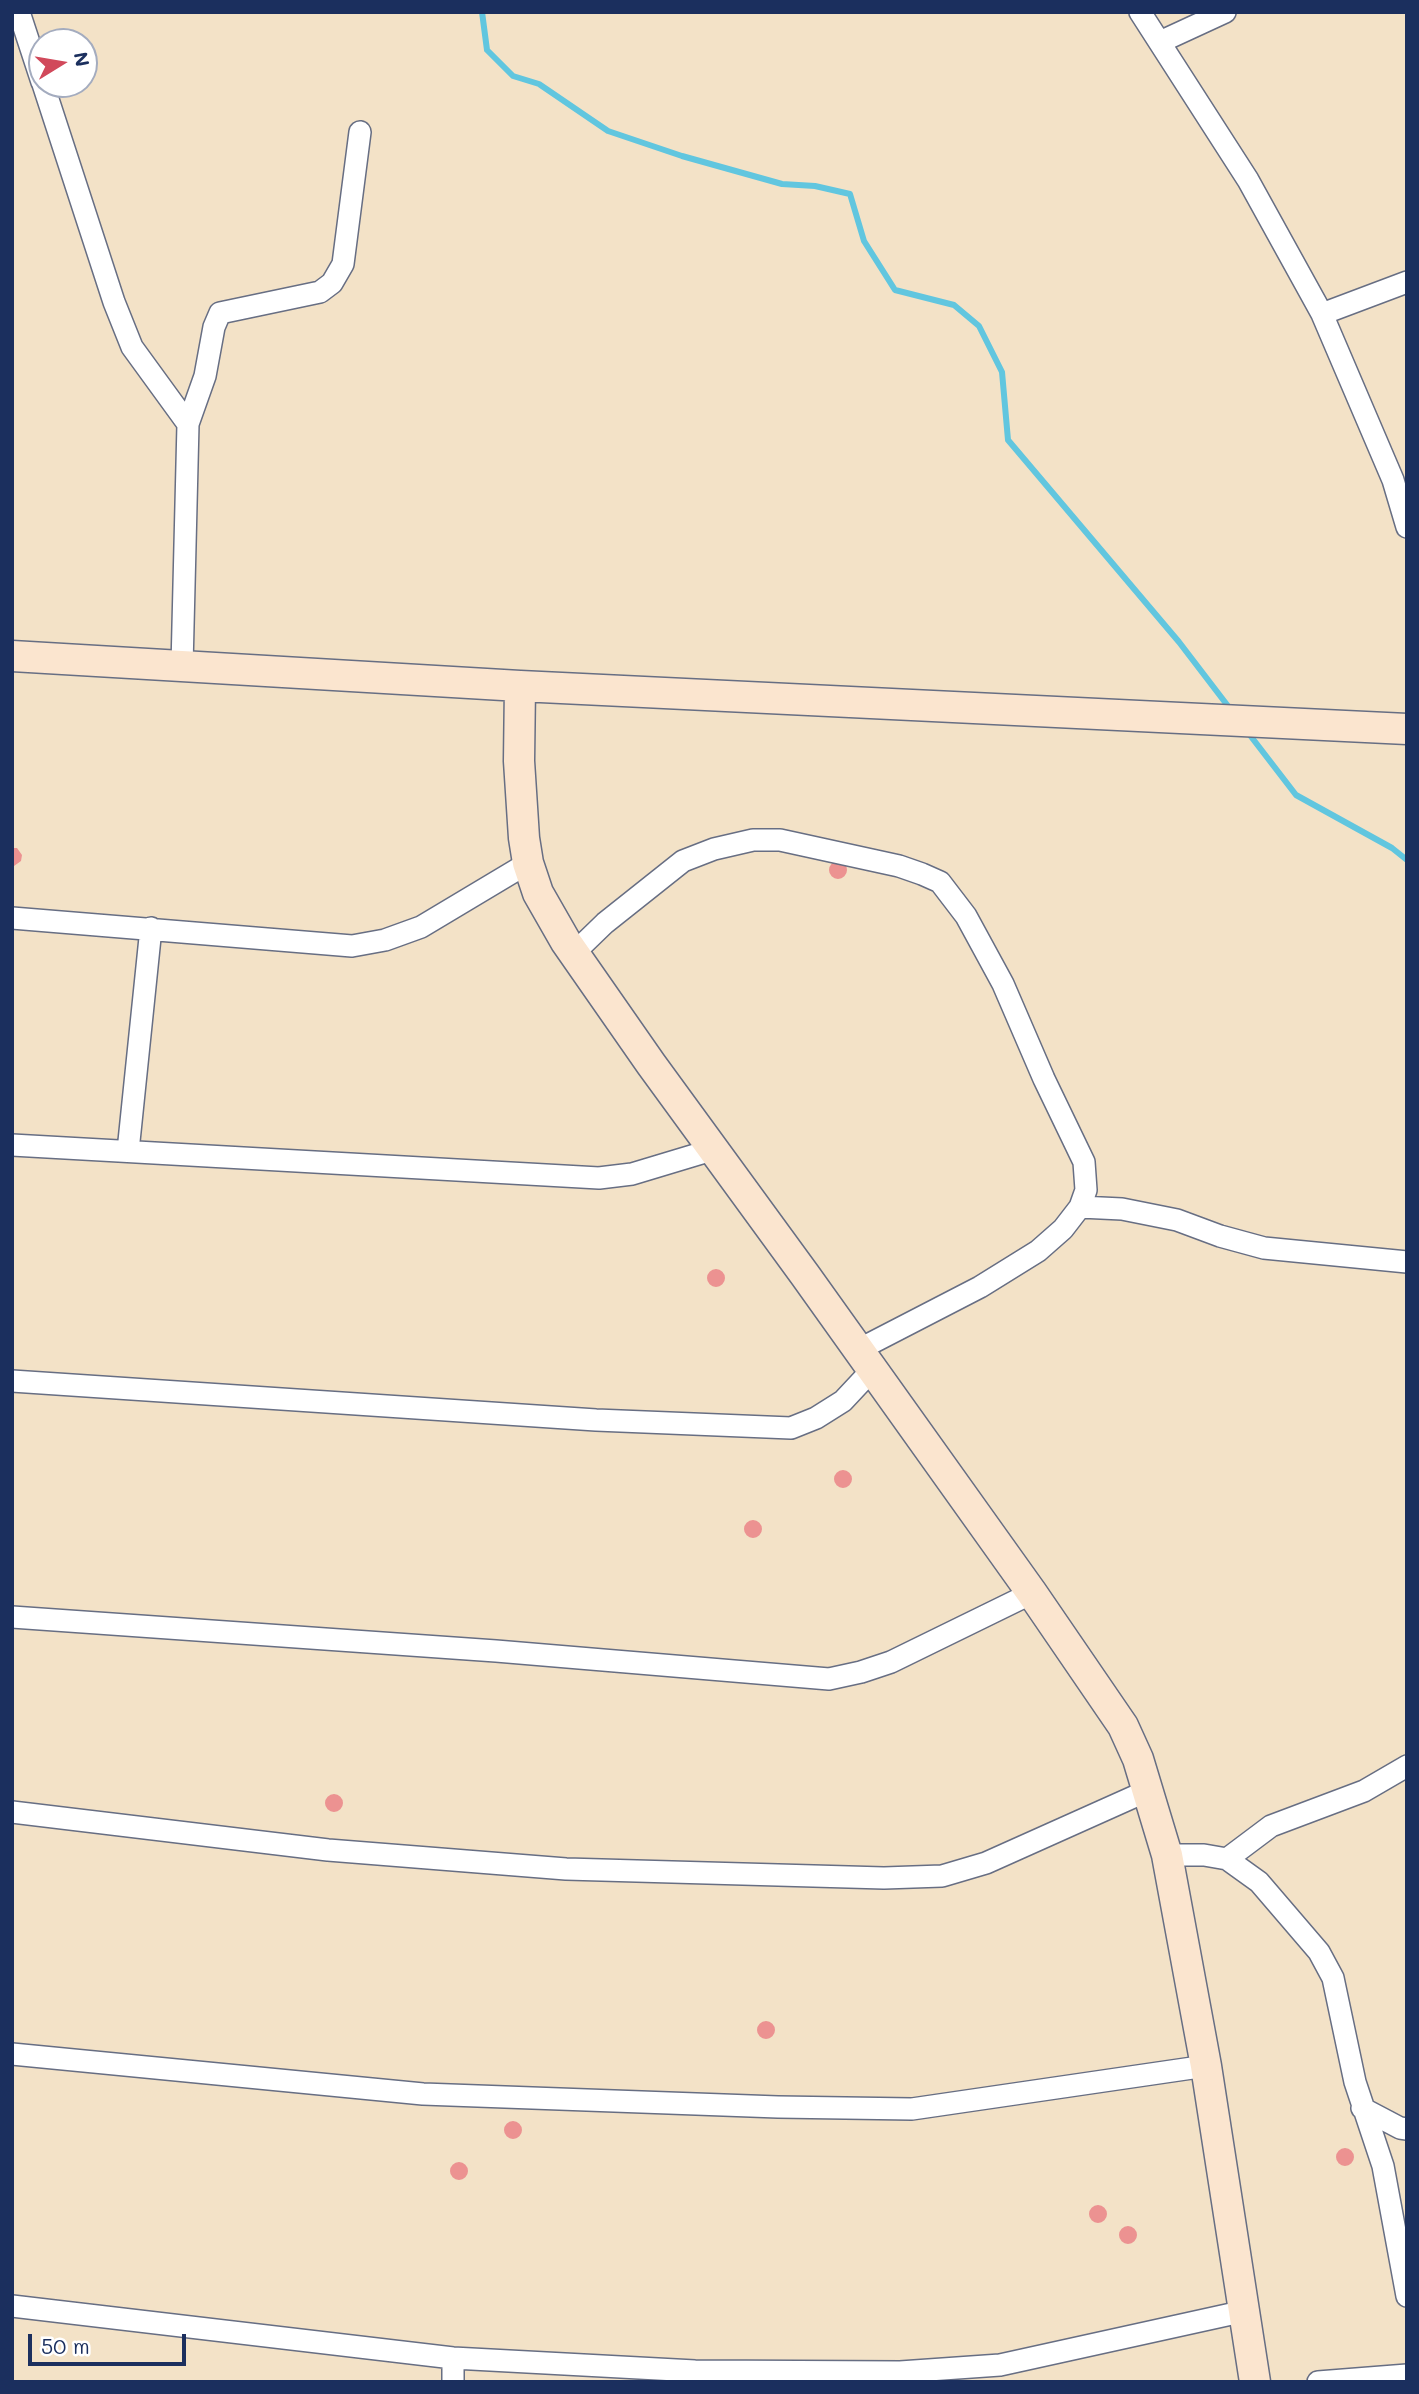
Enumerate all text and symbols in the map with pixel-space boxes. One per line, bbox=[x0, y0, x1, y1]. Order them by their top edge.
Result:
north arrow bbox=[28, 28, 98, 98]
text: N bbox=[68, 50, 96, 69]
scale bar bbox=[32, 2320, 189, 2364]
text: 50 m bbox=[41, 2332, 90, 2359]

